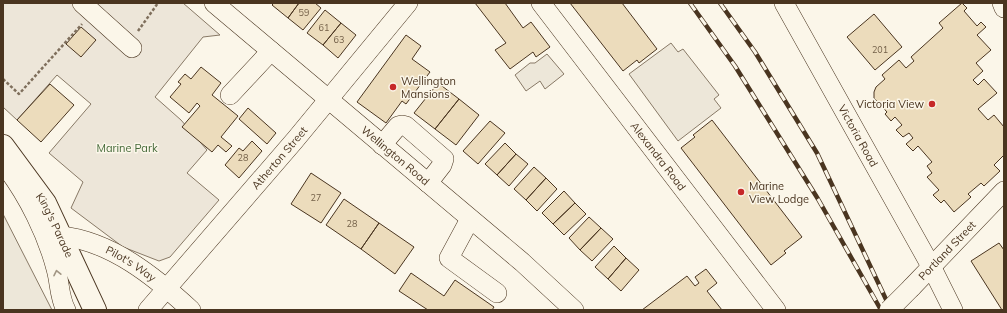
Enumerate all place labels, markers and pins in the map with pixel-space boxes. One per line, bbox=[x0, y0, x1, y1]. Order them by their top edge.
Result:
place label: Wellington Mansions bbox=[401, 74, 456, 101]
marker: Wellington Mansions bbox=[388, 82, 398, 92]
place label: Victoria View bbox=[856, 97, 924, 111]
marker: Victoria View bbox=[927, 99, 937, 109]
place label: Marine View Lodge bbox=[749, 179, 809, 206]
marker: Marine View Lodge bbox=[736, 187, 746, 197]

